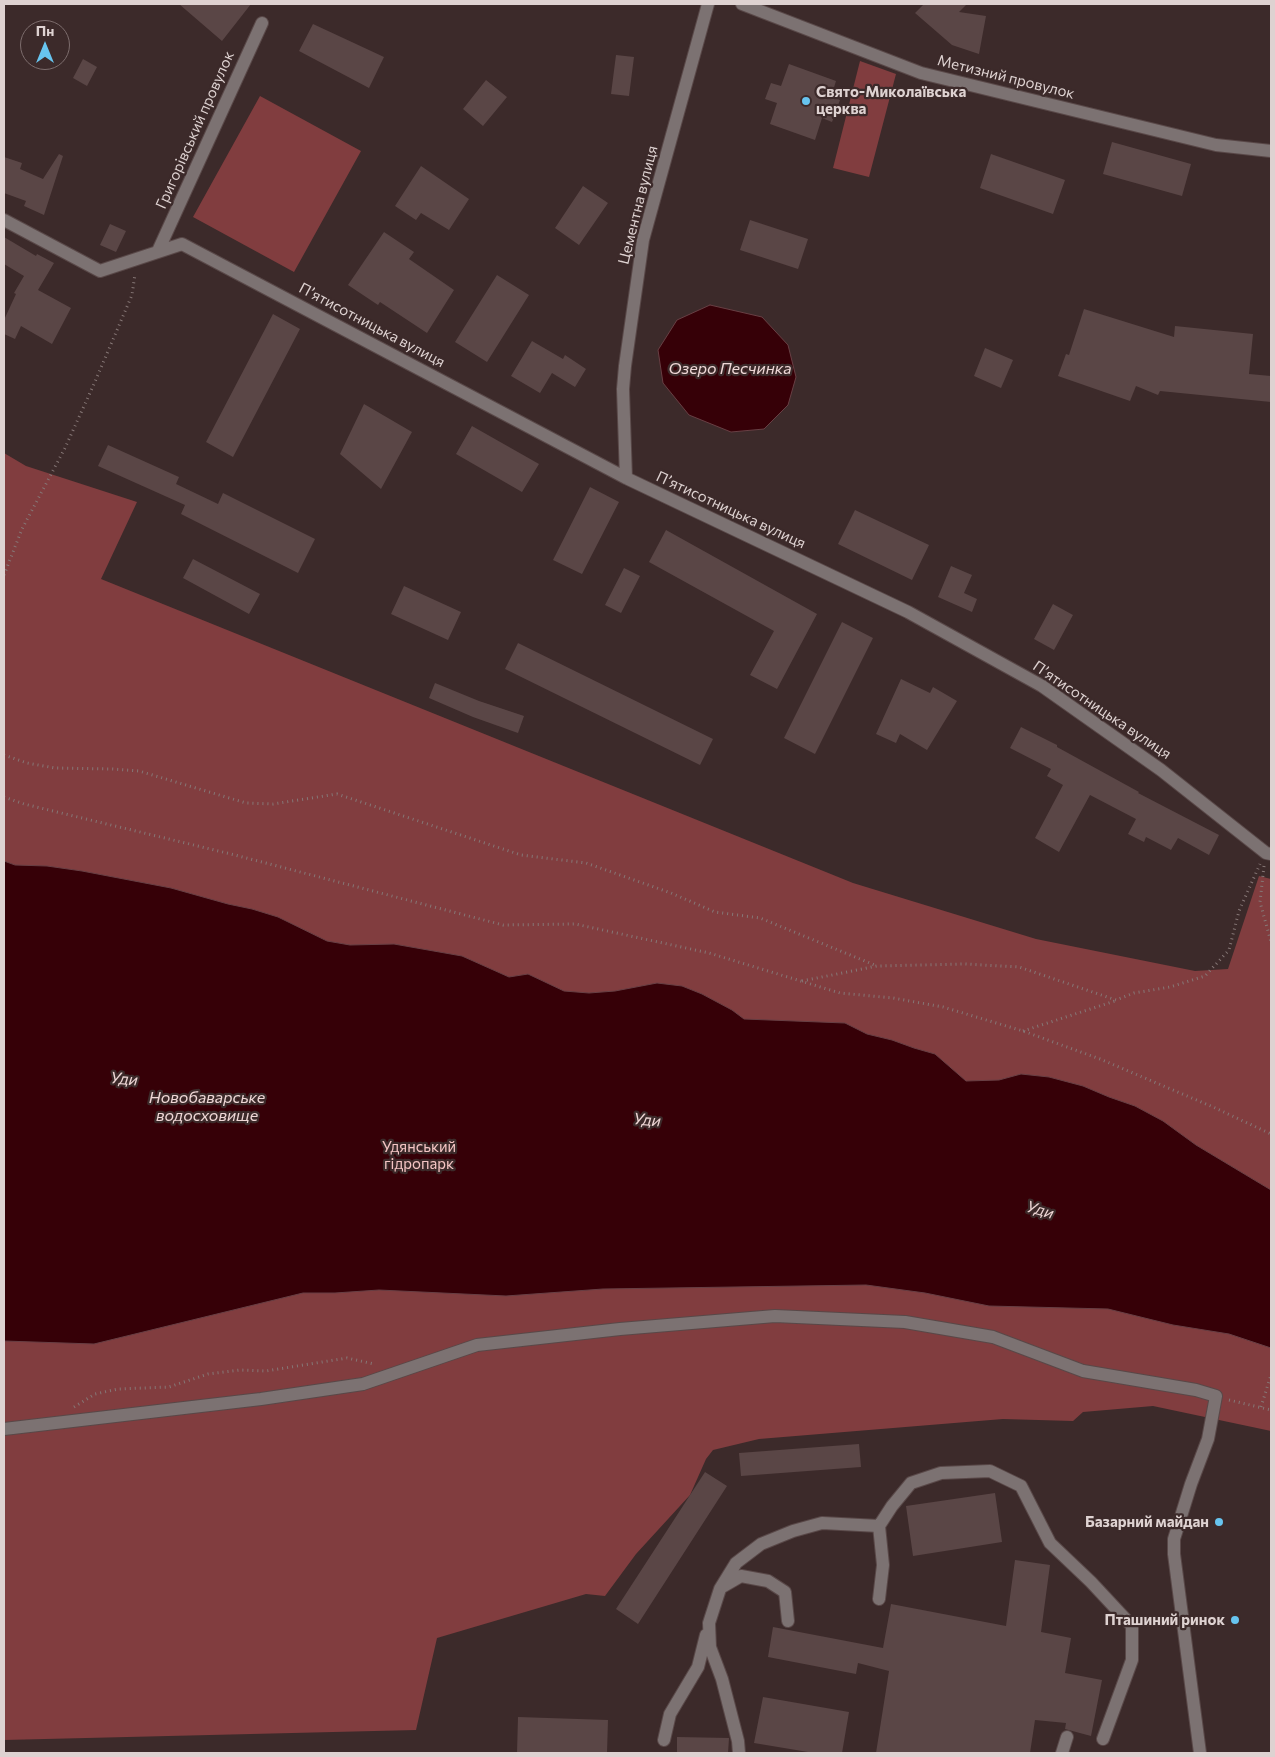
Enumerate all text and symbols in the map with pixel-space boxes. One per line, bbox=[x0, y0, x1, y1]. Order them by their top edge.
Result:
north arrow bbox=[20, 20, 70, 70]
text: Пн bbox=[36, 22, 54, 39]
street label: Григорівський провулок bbox=[152, 48, 238, 212]
street label: Метизний провулок bbox=[935, 51, 1077, 103]
place label: Свято-Миколаївська церква bbox=[816, 83, 966, 118]
marker: Свято-Миколаївська церква bbox=[800, 95, 812, 107]
street label: Цементна вулиця bbox=[615, 144, 661, 266]
street label: П’ятисотницька вулиця bbox=[296, 279, 448, 371]
water label: Озеро Песчинка bbox=[668, 359, 792, 379]
street label: П’ятисотницька вулиця bbox=[653, 467, 809, 553]
street label: П’ятисотницька вулиця bbox=[1029, 657, 1175, 763]
water label: Уди bbox=[109, 1068, 139, 1090]
water label: Новобаварське водосховище bbox=[149, 1088, 265, 1126]
water label: Уди bbox=[632, 1109, 662, 1131]
park label: Удянський гідропарк bbox=[382, 1138, 456, 1173]
water label: Уди bbox=[1024, 1197, 1056, 1223]
place label: Базарний майдан bbox=[1085, 1513, 1209, 1531]
marker: Базарний майдан bbox=[1213, 1516, 1225, 1528]
place label: Пташиний ринок bbox=[1105, 1611, 1225, 1629]
marker: Пташиний ринок bbox=[1229, 1614, 1241, 1626]

